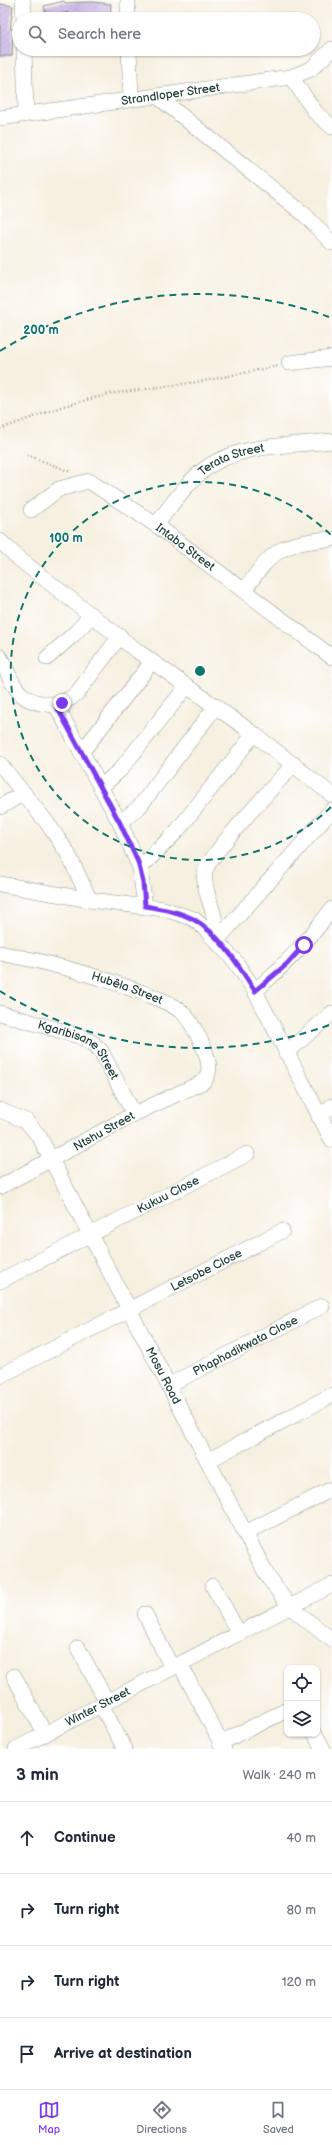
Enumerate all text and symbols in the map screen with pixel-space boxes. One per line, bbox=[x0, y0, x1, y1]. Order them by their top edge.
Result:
search box bbox=[12, 12, 320, 56]
icon: search bbox=[26, 23, 48, 45]
text: Search here bbox=[58, 25, 141, 44]
street label: Strandloper Street bbox=[120, 80, 221, 109]
text: 200 m bbox=[23, 323, 59, 338]
street label: Terata Street bbox=[195, 440, 265, 479]
street label: Intaba Street bbox=[153, 520, 218, 575]
text: 100 m bbox=[49, 531, 83, 546]
centre of rings bbox=[193, 664, 207, 678]
route end bbox=[53, 694, 71, 712]
route start bbox=[295, 936, 313, 954]
street label: Hubêla Street bbox=[89, 969, 165, 1008]
street label: Kgaribisane Street bbox=[36, 1017, 122, 1083]
street label: Ntshu Street bbox=[71, 1108, 138, 1154]
street label: Kukuu Close bbox=[135, 1173, 202, 1217]
street label: Letsobe Close bbox=[168, 1246, 245, 1295]
street label: Phaphadikwata Close bbox=[191, 1313, 301, 1379]
street label: Mosu Road bbox=[142, 1345, 184, 1407]
map controls bbox=[284, 1665, 320, 1737]
button: locate bbox=[284, 1665, 320, 1701]
street label: Winter Street bbox=[63, 1684, 133, 1730]
button: layers bbox=[284, 1701, 320, 1737]
text: 3 min bbox=[16, 1765, 59, 1785]
text: Walk · 240 m bbox=[242, 1767, 316, 1783]
icon: ahead bbox=[16, 1827, 38, 1849]
text: Continue bbox=[54, 1828, 116, 1847]
text: 40 m bbox=[286, 1830, 316, 1846]
icon: right bbox=[16, 1899, 38, 1921]
text: Turn right bbox=[54, 1900, 119, 1919]
text: 80 m bbox=[287, 1902, 316, 1918]
icon: right bbox=[16, 1971, 38, 1993]
text: Turn right bbox=[54, 1972, 119, 1991]
text: 120 m bbox=[281, 1974, 316, 1990]
icon: arrive bbox=[16, 2043, 38, 2065]
text: Arrive at destination bbox=[54, 2044, 192, 2063]
tab: Map bbox=[38, 2099, 60, 2136]
tab: Directions bbox=[136, 2099, 187, 2136]
tab: Saved bbox=[263, 2099, 294, 2136]

